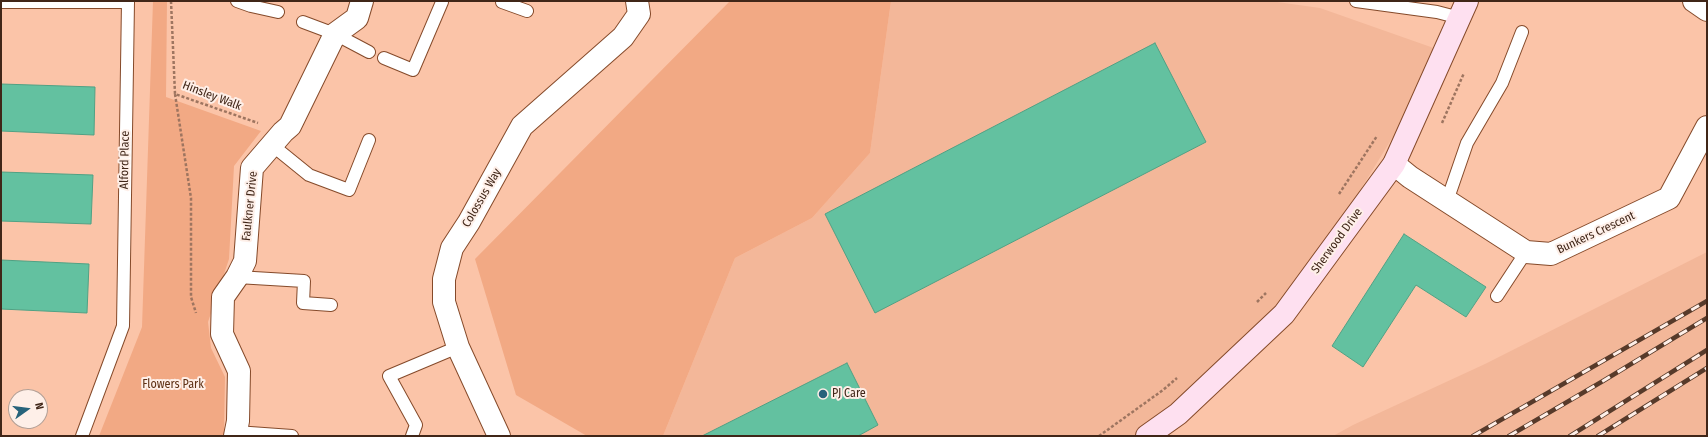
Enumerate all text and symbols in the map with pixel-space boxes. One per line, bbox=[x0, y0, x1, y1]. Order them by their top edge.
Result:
street label: Hinsley Walk bbox=[180, 78, 244, 114]
street label: Alford Place bbox=[117, 131, 133, 189]
street label: Colossus Way bbox=[459, 166, 505, 230]
street label: Faulkner Drive bbox=[239, 170, 261, 242]
street label: Sherwood Drive bbox=[1308, 205, 1366, 277]
street label: Bunkers Crescent bbox=[1555, 209, 1637, 257]
park label: Flowers Park bbox=[142, 378, 204, 392]
place label: PJ Care bbox=[832, 387, 866, 401]
marker: PJ Care bbox=[817, 388, 829, 400]
north arrow bbox=[8, 389, 48, 429]
text: N bbox=[32, 401, 46, 411]

